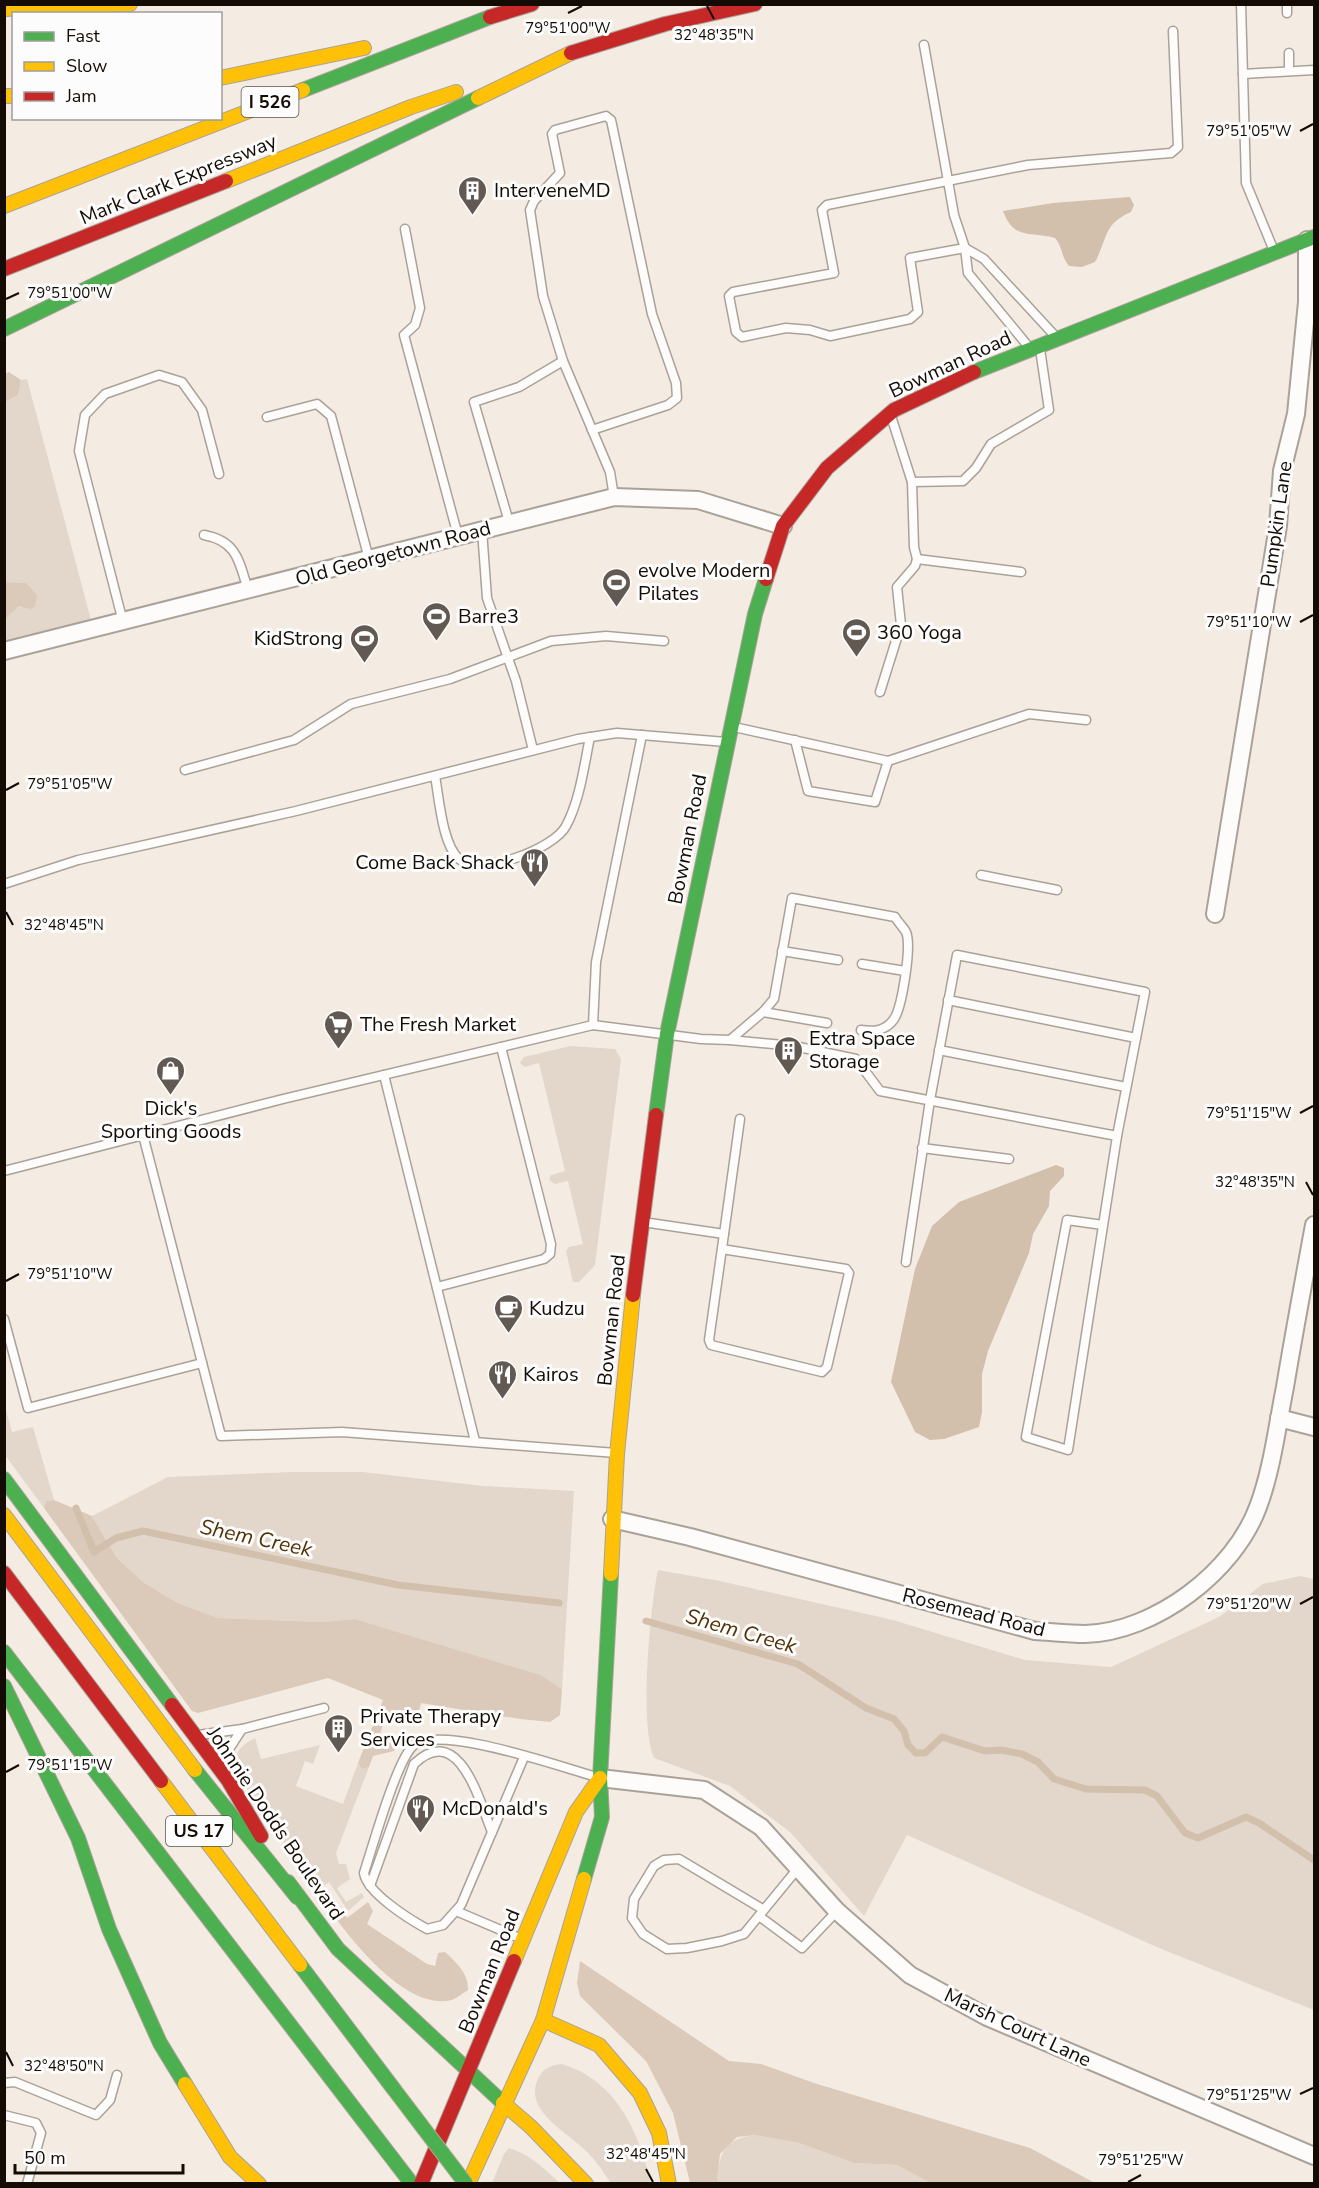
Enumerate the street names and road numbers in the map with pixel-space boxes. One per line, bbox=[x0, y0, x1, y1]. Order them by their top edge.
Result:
road number: I 526 bbox=[242, 87, 298, 117]
street label: Mark Clark Expressway bbox=[76, 127, 281, 231]
street label: Bowman Road bbox=[885, 324, 1016, 405]
street label: Pumpkin Lane bbox=[1254, 459, 1299, 589]
street label: Old Georgetown Road bbox=[292, 514, 494, 593]
street label: Bowman Road bbox=[662, 772, 713, 906]
street label: Bowman Road bbox=[591, 1253, 632, 1387]
street label: Rosemead Road bbox=[900, 1582, 1048, 1643]
street label: Johnnie Dodds Boulevard bbox=[200, 1721, 350, 1925]
road number: US 17 bbox=[166, 1816, 232, 1846]
street label: Bowman Road bbox=[452, 1905, 527, 2037]
street label: Marsh Court Lane bbox=[940, 1982, 1096, 2073]

